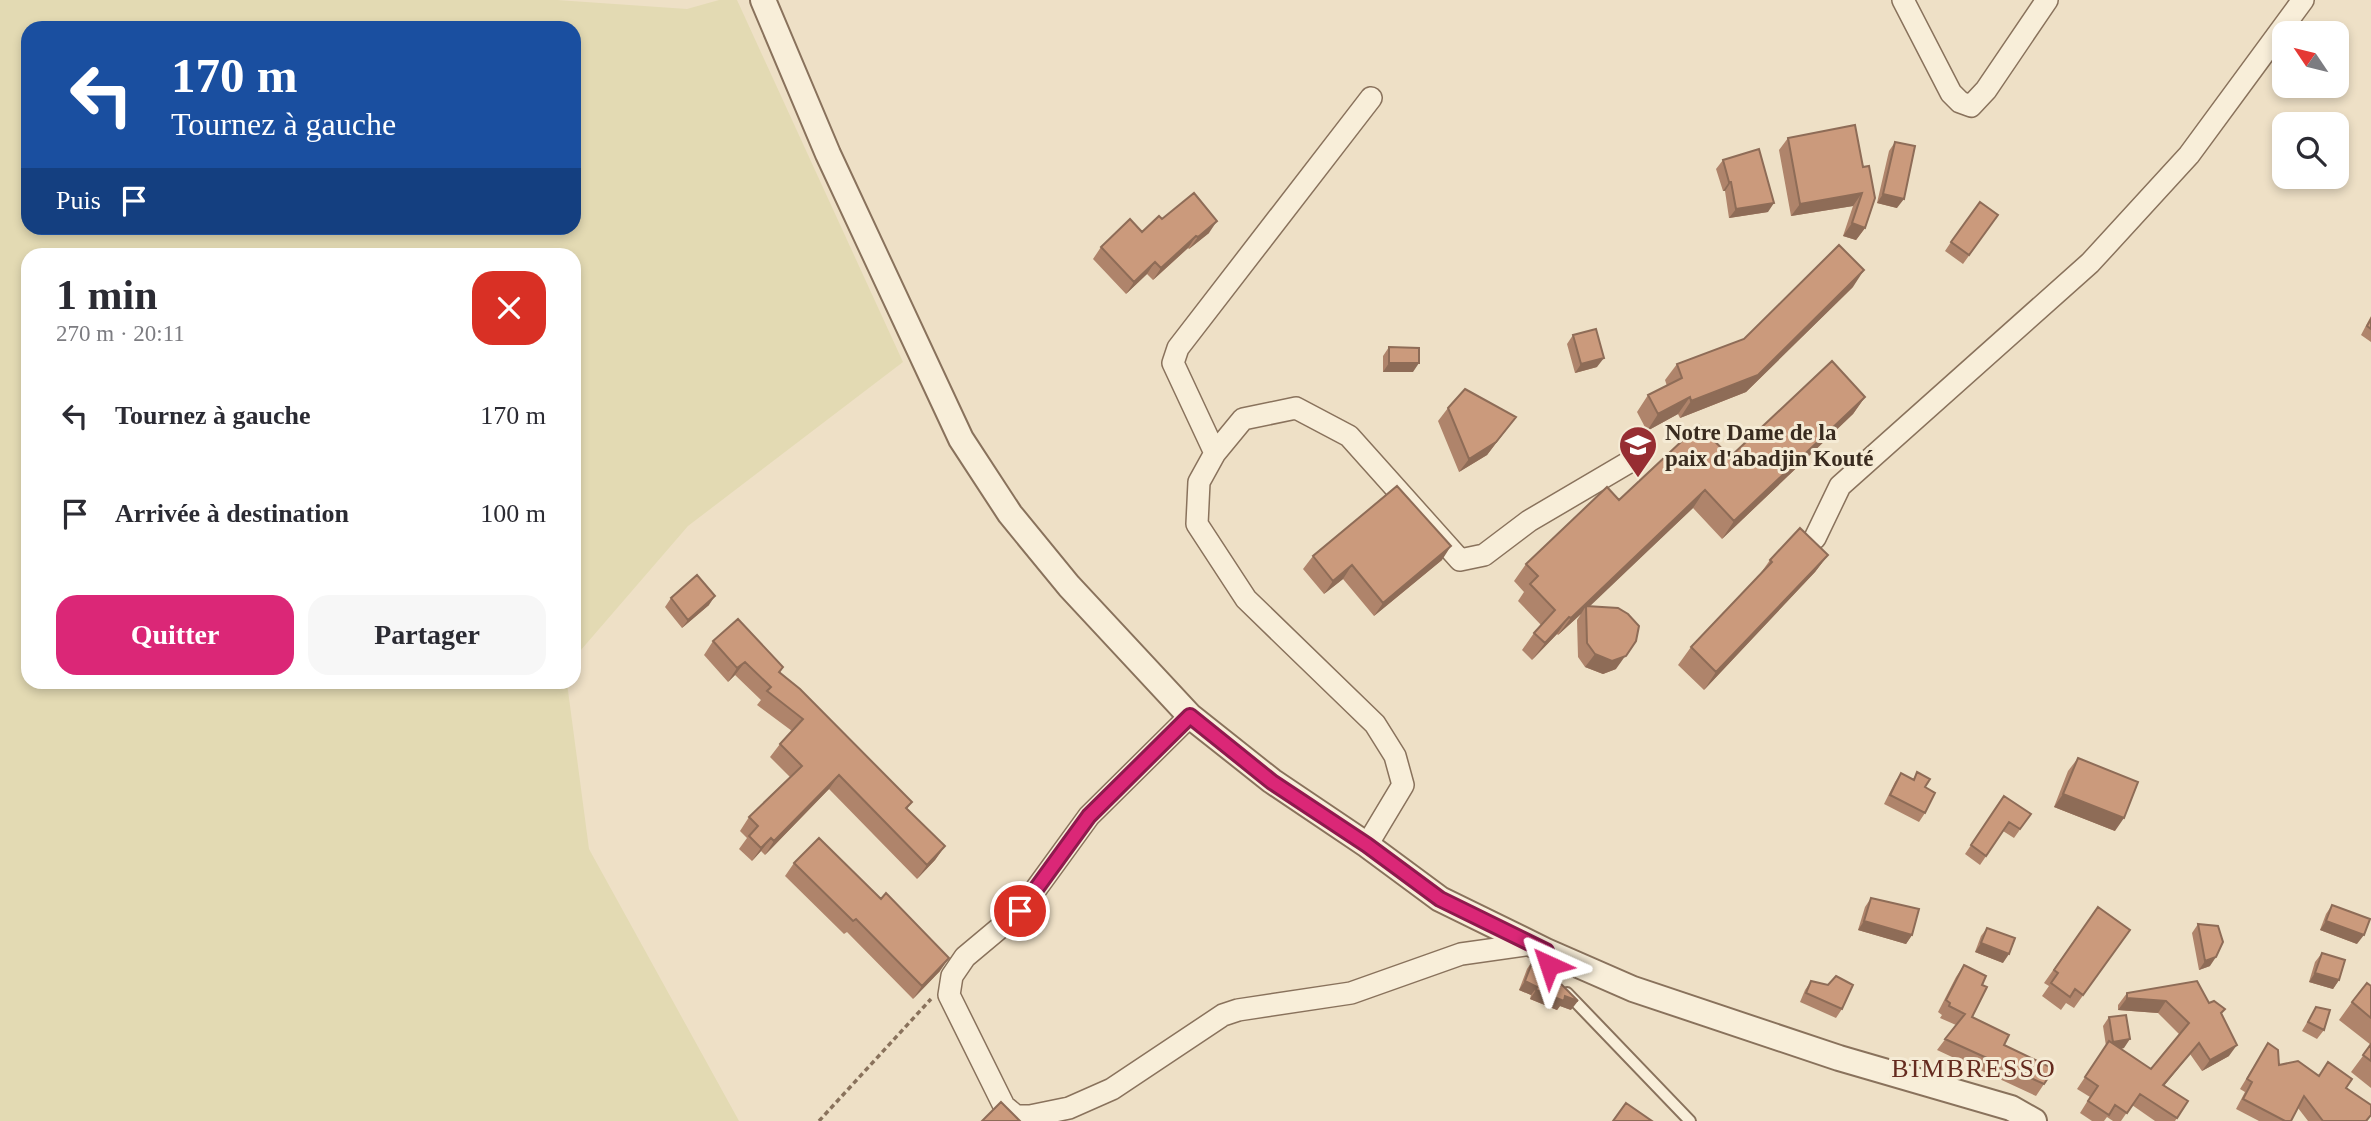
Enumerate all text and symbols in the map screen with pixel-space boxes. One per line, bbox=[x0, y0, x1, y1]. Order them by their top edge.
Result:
north arrow bbox=[2272, 21, 2348, 98]
map controls bbox=[2272, 21, 2349, 189]
text: 170 m bbox=[171, 48, 298, 103]
icon: left bbox=[56, 49, 147, 140]
text: Tournez à gauche bbox=[171, 106, 396, 142]
button: search bbox=[2272, 112, 2349, 189]
icon: arrive bbox=[115, 182, 153, 220]
text: Puis bbox=[56, 186, 101, 215]
button: close bbox=[472, 271, 546, 345]
text: 1 min bbox=[56, 272, 158, 318]
text: 270 m · 20:11 bbox=[56, 321, 185, 346]
icon: left bbox=[56, 397, 94, 435]
text: Tournez à gauche bbox=[115, 401, 311, 430]
text: 170 m bbox=[480, 401, 546, 430]
place label: Notre Dame de la paix d'abadjin Kouté bbox=[1665, 420, 1873, 471]
school or university icon: Notre Dame de la paix d'abadjin Kouté bbox=[1617, 424, 1659, 479]
icon: arrive bbox=[56, 495, 94, 533]
text: Arrivée à destination bbox=[115, 499, 349, 528]
text: 100 m bbox=[480, 499, 546, 528]
button: Quitter bbox=[56, 595, 294, 675]
button: Partager bbox=[308, 595, 546, 675]
pin bbox=[990, 881, 1050, 941]
icon: arrive bbox=[1001, 892, 1039, 930]
position arrow bbox=[1512, 928, 1586, 1002]
district label: BIMBRESSO bbox=[1891, 1054, 2057, 1083]

